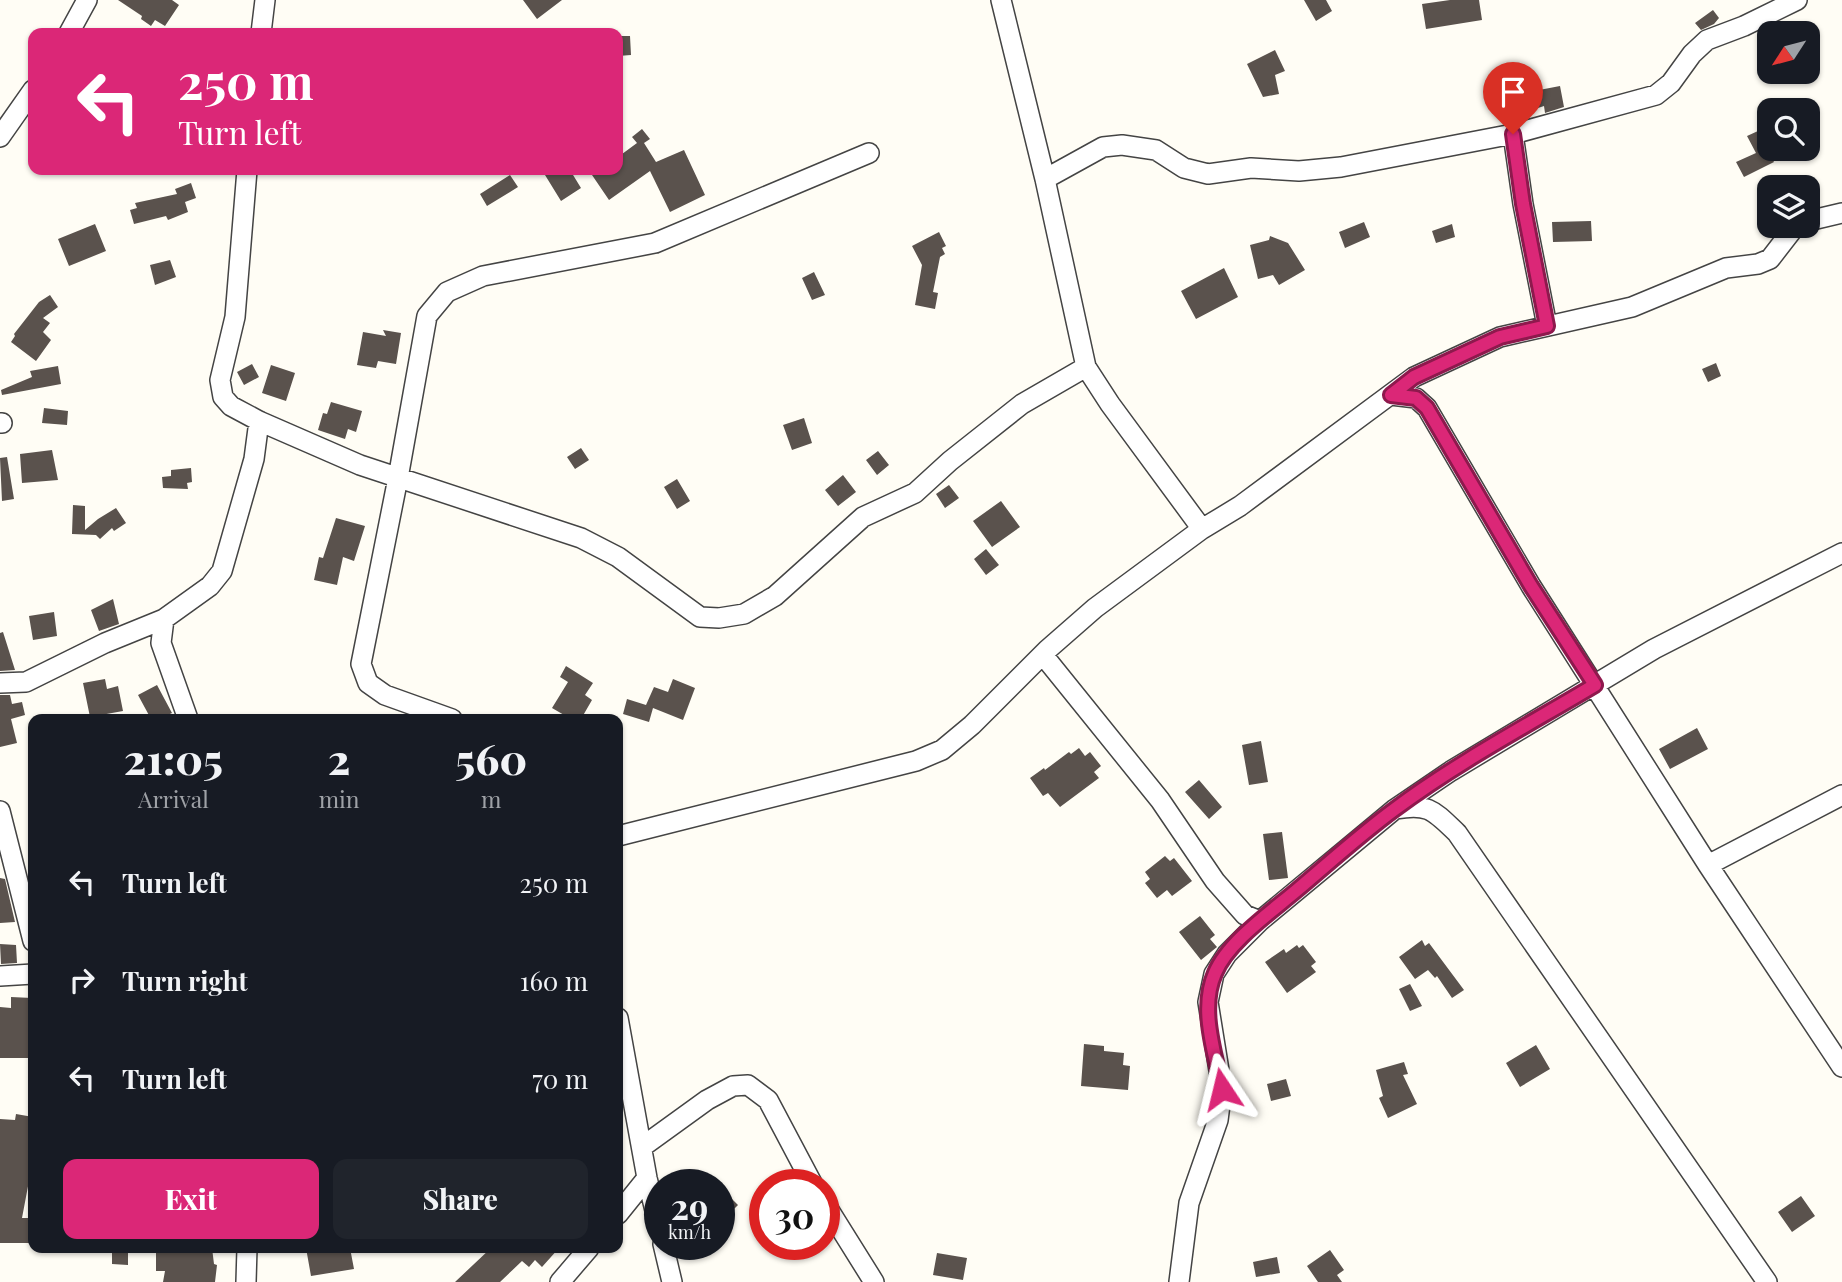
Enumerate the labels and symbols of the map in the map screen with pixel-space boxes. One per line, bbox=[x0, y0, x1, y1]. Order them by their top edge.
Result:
north arrow bbox=[1757, 21, 1820, 84]
pin bbox=[1483, 62, 1543, 134]
position arrow bbox=[1185, 1052, 1259, 1126]
speed limit sign: 30 bbox=[749, 1169, 840, 1260]

